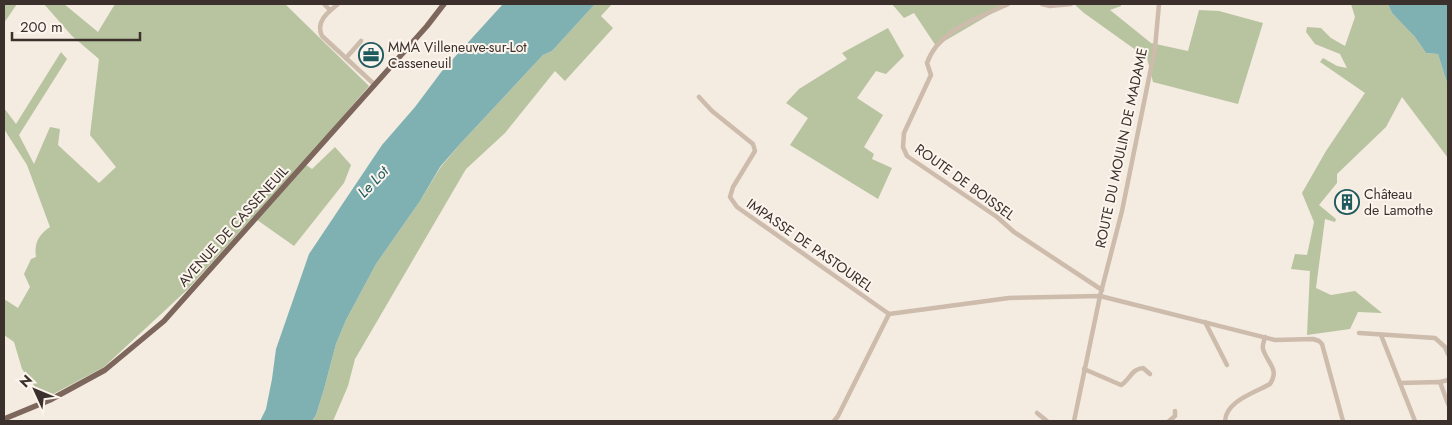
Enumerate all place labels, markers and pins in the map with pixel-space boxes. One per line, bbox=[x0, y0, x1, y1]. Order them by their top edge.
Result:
place label: MMA Villeneuve-sur-Lot Casseneuil bbox=[388, 37, 527, 73]
office icon: MMA Villeneuve-sur-Lot Casseneuil bbox=[358, 42, 384, 68]
place label: Château de Lamothe bbox=[1364, 184, 1433, 220]
building icon: Château de Lamothe bbox=[1334, 189, 1360, 215]

